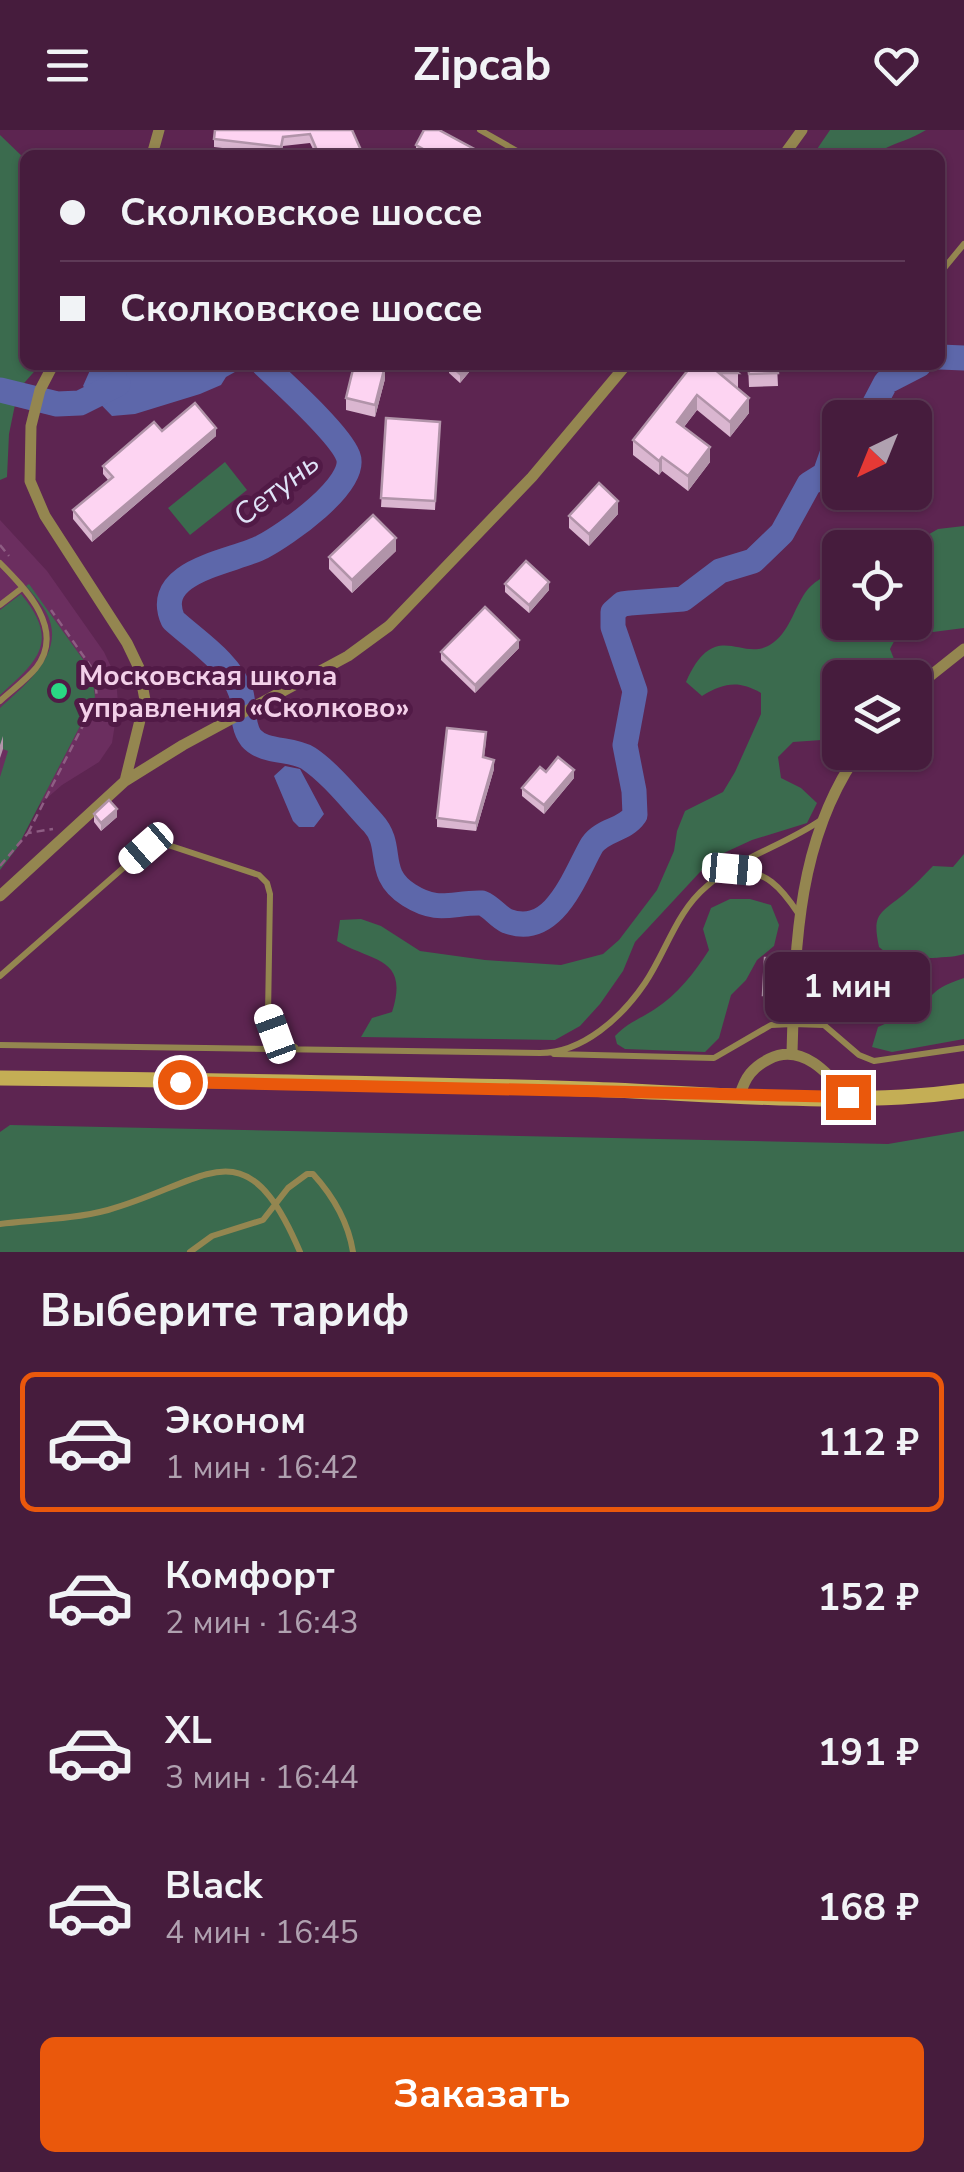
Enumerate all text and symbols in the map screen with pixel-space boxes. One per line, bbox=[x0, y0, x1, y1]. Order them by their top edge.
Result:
text: Zipcab bbox=[413, 35, 551, 96]
icon: menu bbox=[40, 38, 95, 93]
icon: heart bbox=[869, 38, 924, 93]
text: Сколковское шоссе bbox=[120, 187, 483, 238]
text: Сколковское шоссе bbox=[120, 283, 483, 334]
north arrow bbox=[822, 400, 932, 510]
map controls bbox=[822, 400, 932, 770]
water label: Сетунь bbox=[225, 443, 328, 536]
button: locate bbox=[822, 530, 932, 640]
place label: Московская школа управления «Сколково» bbox=[79, 657, 410, 727]
button: layers bbox=[822, 660, 932, 770]
marker: Московская школа управления «Сколково» bbox=[48, 680, 70, 702]
car bbox=[114, 817, 178, 879]
car bbox=[701, 851, 763, 887]
callout: 1 мин bbox=[766, 952, 930, 1022]
text: 1 мин bbox=[803, 965, 892, 1008]
car bbox=[251, 1001, 299, 1067]
route start bbox=[158, 1060, 203, 1105]
route end bbox=[826, 1075, 871, 1120]
text: Выберите тариф bbox=[40, 1281, 410, 1342]
text: Эконом bbox=[165, 1395, 306, 1446]
icon: car bbox=[45, 1397, 135, 1487]
text: 112 ₽ bbox=[818, 1417, 919, 1468]
text: 1 мин · 16:42 bbox=[165, 1446, 359, 1489]
text: Комфорт bbox=[165, 1550, 334, 1601]
icon: car bbox=[45, 1552, 135, 1642]
text: 152 ₽ bbox=[818, 1572, 919, 1623]
text: 2 мин · 16:43 bbox=[165, 1601, 359, 1644]
text: XL bbox=[165, 1705, 212, 1756]
icon: car bbox=[45, 1707, 135, 1797]
text: 191 ₽ bbox=[818, 1727, 919, 1778]
text: 3 мин · 16:44 bbox=[165, 1756, 359, 1799]
text: Black bbox=[165, 1860, 262, 1911]
icon: car bbox=[45, 1862, 135, 1952]
text: 168 ₽ bbox=[818, 1882, 919, 1933]
text: 4 мин · 16:45 bbox=[165, 1911, 359, 1954]
button: Заказать bbox=[40, 2037, 924, 2152]

